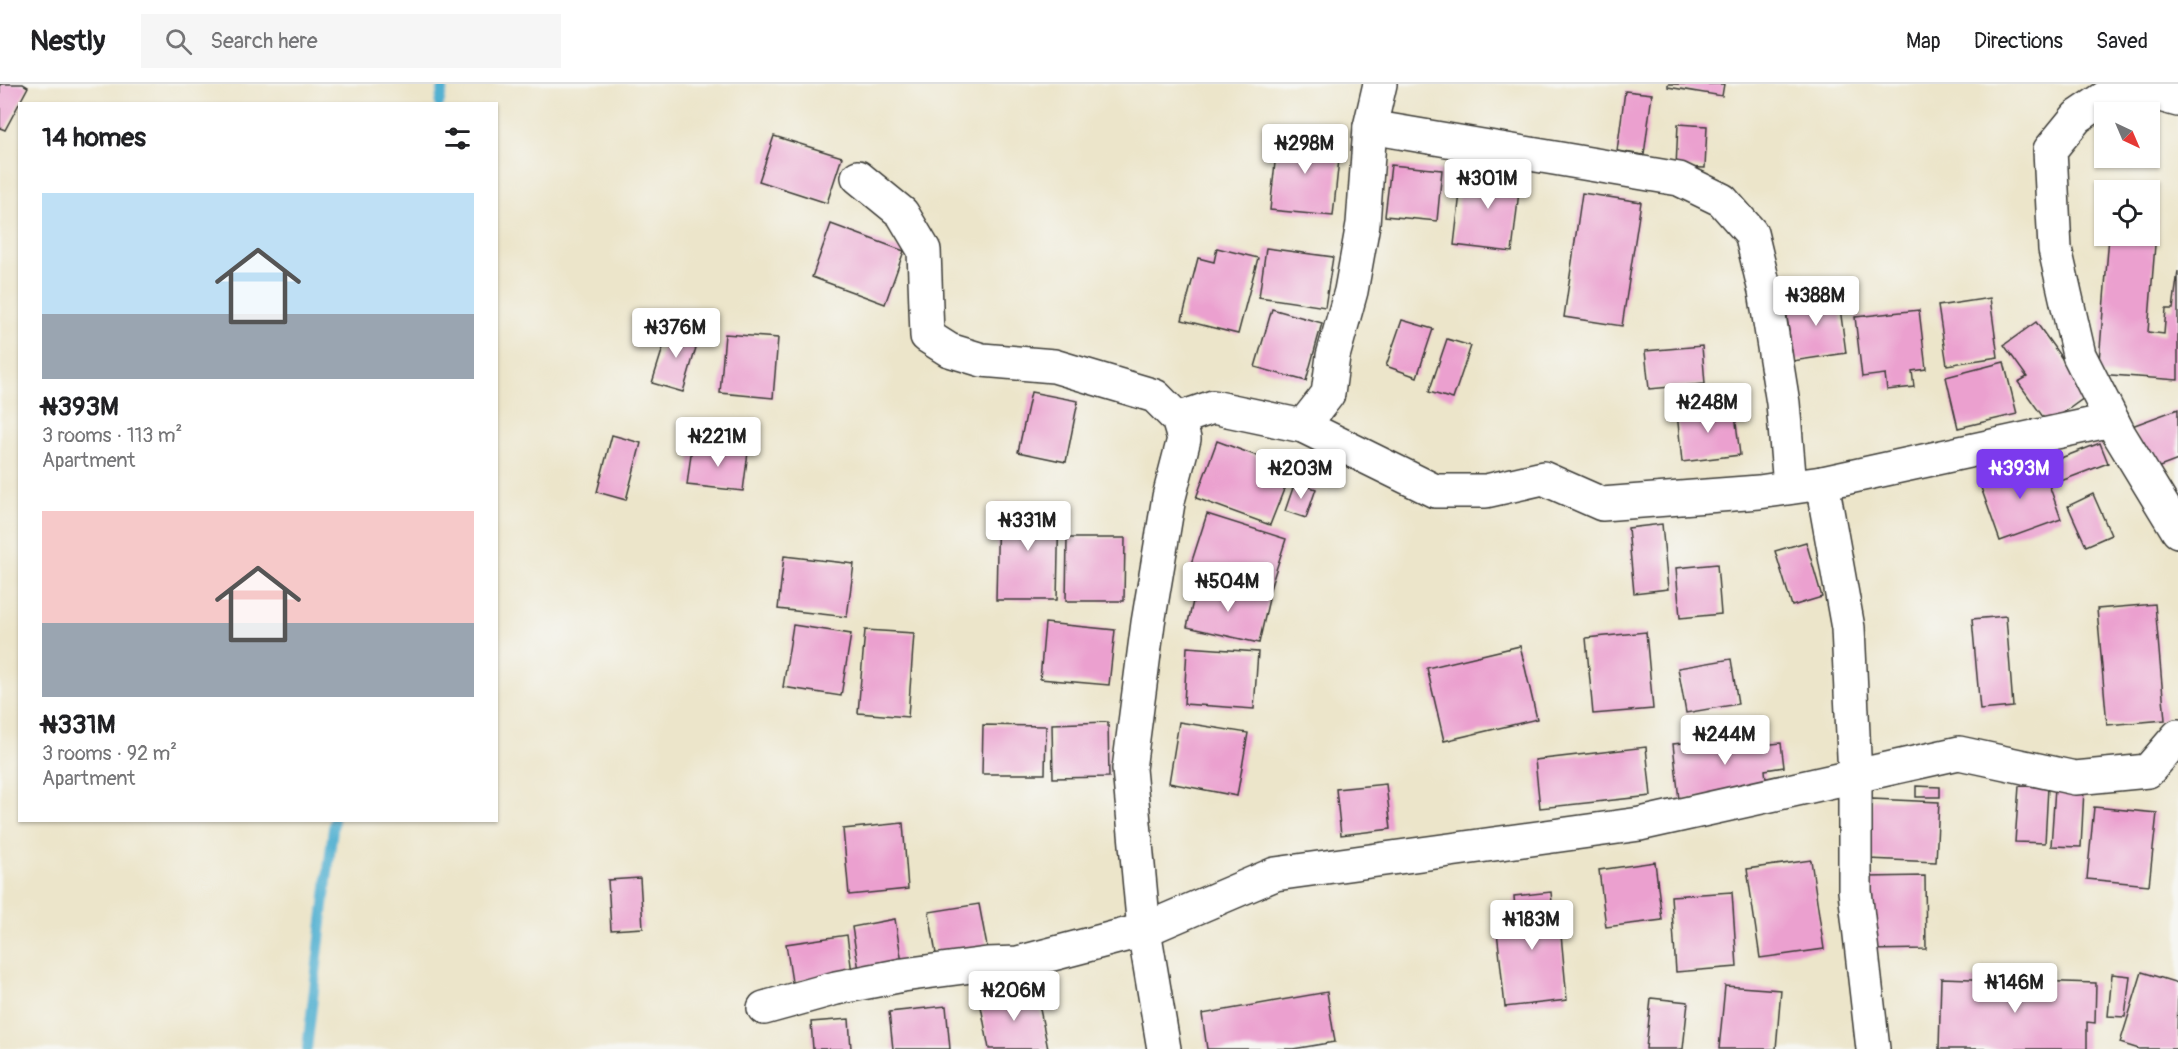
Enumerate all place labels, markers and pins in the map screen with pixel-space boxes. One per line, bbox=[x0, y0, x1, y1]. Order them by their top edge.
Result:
pin: ₦298M bbox=[1263, 124, 1347, 175]
pin: ₦301M bbox=[1446, 159, 1530, 210]
pin: ₦388M bbox=[1774, 276, 1858, 327]
pin: ₦376M bbox=[634, 308, 718, 359]
pin: ₦248M bbox=[1666, 383, 1750, 434]
pin: ₦221M bbox=[676, 417, 760, 468]
pin: ₦203M bbox=[1259, 449, 1343, 500]
pin: ₦393M bbox=[1978, 449, 2062, 500]
pin: ₦331M bbox=[986, 501, 1070, 552]
pin: ₦504M bbox=[1186, 562, 1270, 613]
pin: ₦244M bbox=[1683, 715, 1767, 766]
pin: ₦183M bbox=[1490, 900, 1574, 951]
pin: ₦146M bbox=[1973, 963, 2057, 1014]
pin: ₦206M bbox=[972, 971, 1056, 1022]

